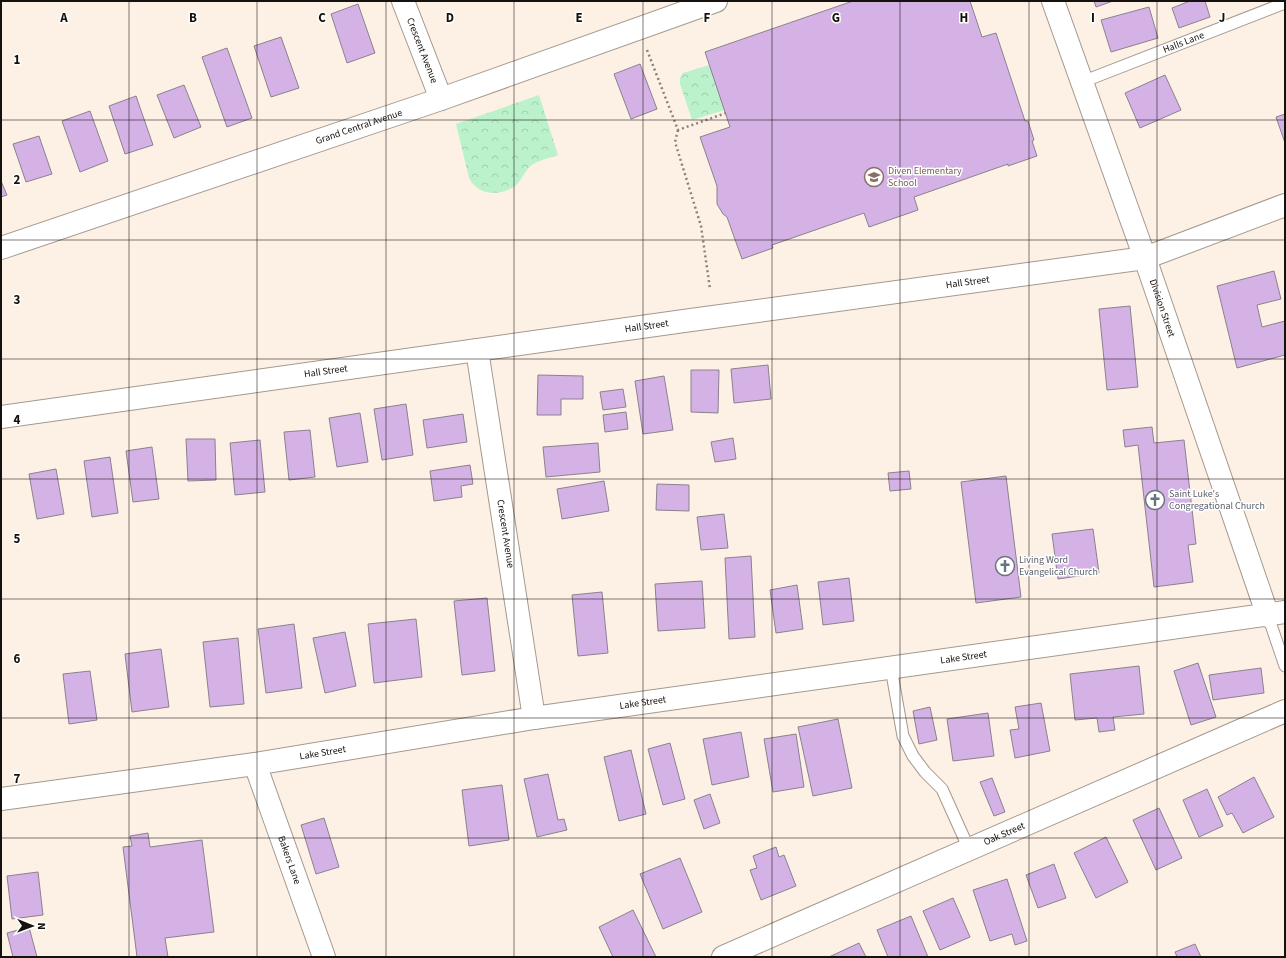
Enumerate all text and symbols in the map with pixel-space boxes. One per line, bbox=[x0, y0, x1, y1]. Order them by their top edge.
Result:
text: A bbox=[59, 9, 68, 27]
text: B bbox=[189, 9, 197, 27]
text: C bbox=[318, 9, 326, 27]
text: D bbox=[446, 9, 454, 27]
text: E bbox=[575, 9, 583, 27]
text: F bbox=[704, 9, 711, 27]
text: G bbox=[832, 9, 840, 27]
text: H bbox=[960, 9, 968, 27]
text: I bbox=[1091, 9, 1095, 27]
text: J bbox=[1219, 9, 1225, 27]
street label: Crescent Avenue bbox=[403, 16, 441, 85]
street label: Halls Lane bbox=[1161, 28, 1206, 57]
text: 1 bbox=[14, 51, 21, 69]
street label: Grand Central Avenue bbox=[314, 106, 404, 148]
place label: Diven Elementary School bbox=[888, 164, 962, 190]
school or university icon: Diven Elementary School bbox=[863, 166, 885, 188]
text: 2 bbox=[14, 171, 21, 189]
street label: Hall Street bbox=[945, 272, 991, 292]
street label: Division Street bbox=[1146, 277, 1179, 340]
text: 3 bbox=[14, 291, 21, 309]
street label: Hall Street bbox=[624, 316, 670, 336]
street label: Hall Street bbox=[303, 361, 349, 381]
text: 4 bbox=[14, 411, 21, 429]
place label: Saint Luke's Congregational Church bbox=[1169, 487, 1265, 513]
church icon: Saint Luke's Congregational Church bbox=[1144, 489, 1166, 511]
street label: Crescent Avenue bbox=[493, 498, 518, 569]
text: 5 bbox=[14, 530, 21, 548]
place label: Living Word Evangelical Church bbox=[1019, 553, 1098, 579]
church icon: Living Word Evangelical Church bbox=[994, 555, 1016, 577]
street label: Lake Street bbox=[939, 647, 988, 668]
text: 6 bbox=[14, 650, 21, 668]
street label: Lake Street bbox=[619, 692, 667, 713]
street label: Lake Street bbox=[298, 742, 348, 764]
text: 7 bbox=[14, 770, 21, 788]
street label: Oak Street bbox=[981, 818, 1028, 849]
street label: Bakers Lane bbox=[274, 834, 304, 886]
north arrow bbox=[12, 906, 52, 946]
text: N bbox=[34, 922, 49, 930]

